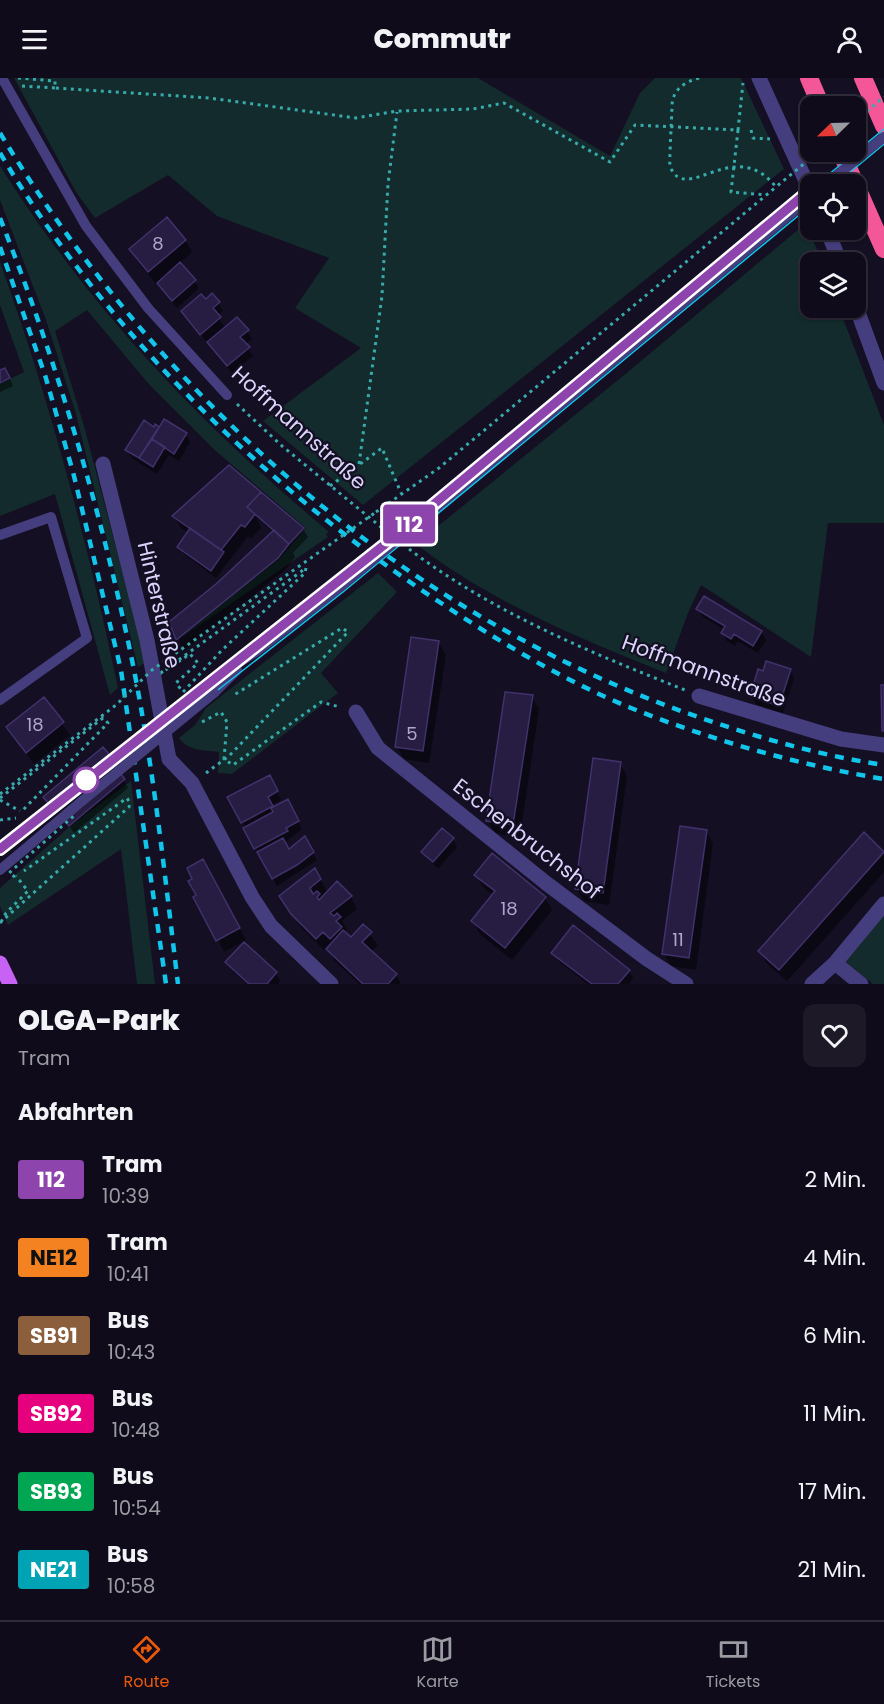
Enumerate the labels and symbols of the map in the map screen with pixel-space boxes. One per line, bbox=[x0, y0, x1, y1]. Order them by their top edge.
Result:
north arrow bbox=[800, 96, 866, 162]
house number: 8 bbox=[152, 231, 164, 256]
street label: Hoffmannstraße bbox=[226, 359, 373, 496]
line badge: 112 bbox=[374, 504, 444, 544]
street label: Hinterstraße bbox=[131, 538, 188, 671]
street label: Hoffmannstraße bbox=[618, 627, 790, 714]
house number: 18 bbox=[26, 712, 44, 737]
house number: 5 bbox=[406, 721, 418, 746]
unlabelled marker bbox=[73, 767, 99, 793]
street label: Eschenbruchshof bbox=[447, 772, 608, 906]
house number: 18 bbox=[500, 896, 518, 921]
house number: 11 bbox=[672, 927, 684, 952]

